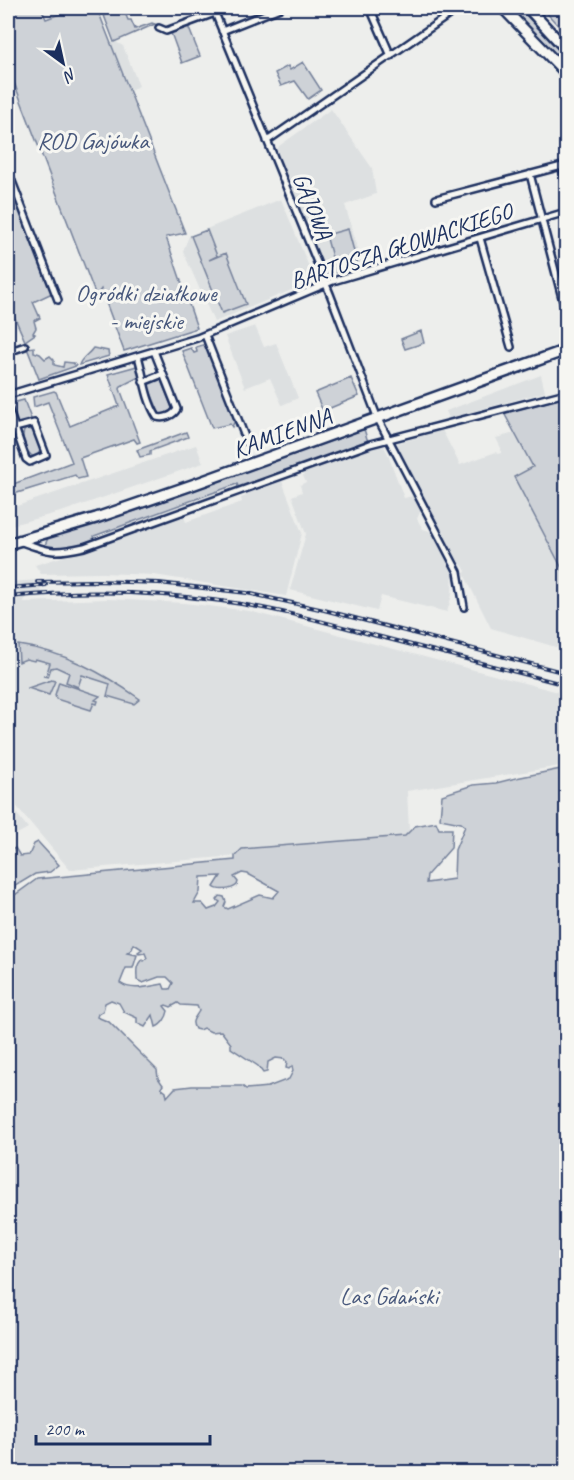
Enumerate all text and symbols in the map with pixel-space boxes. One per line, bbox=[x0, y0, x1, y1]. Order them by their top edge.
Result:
north arrow bbox=[33, 33, 93, 93]
text: N bbox=[58, 64, 80, 88]
park label: ROD Gajówka bbox=[37, 126, 150, 156]
street label: GAJOWA bbox=[286, 168, 340, 245]
street label: BARTOSZA GŁOWACKIEGO bbox=[286, 195, 518, 296]
park label: Ogródki działkowe - miejskie bbox=[76, 278, 219, 336]
street label: KAMIENNA bbox=[228, 401, 336, 465]
park label: Las Gdański bbox=[340, 1281, 440, 1311]
scale bar bbox=[36, 1408, 210, 1446]
text: 200 m bbox=[45, 1418, 86, 1440]

